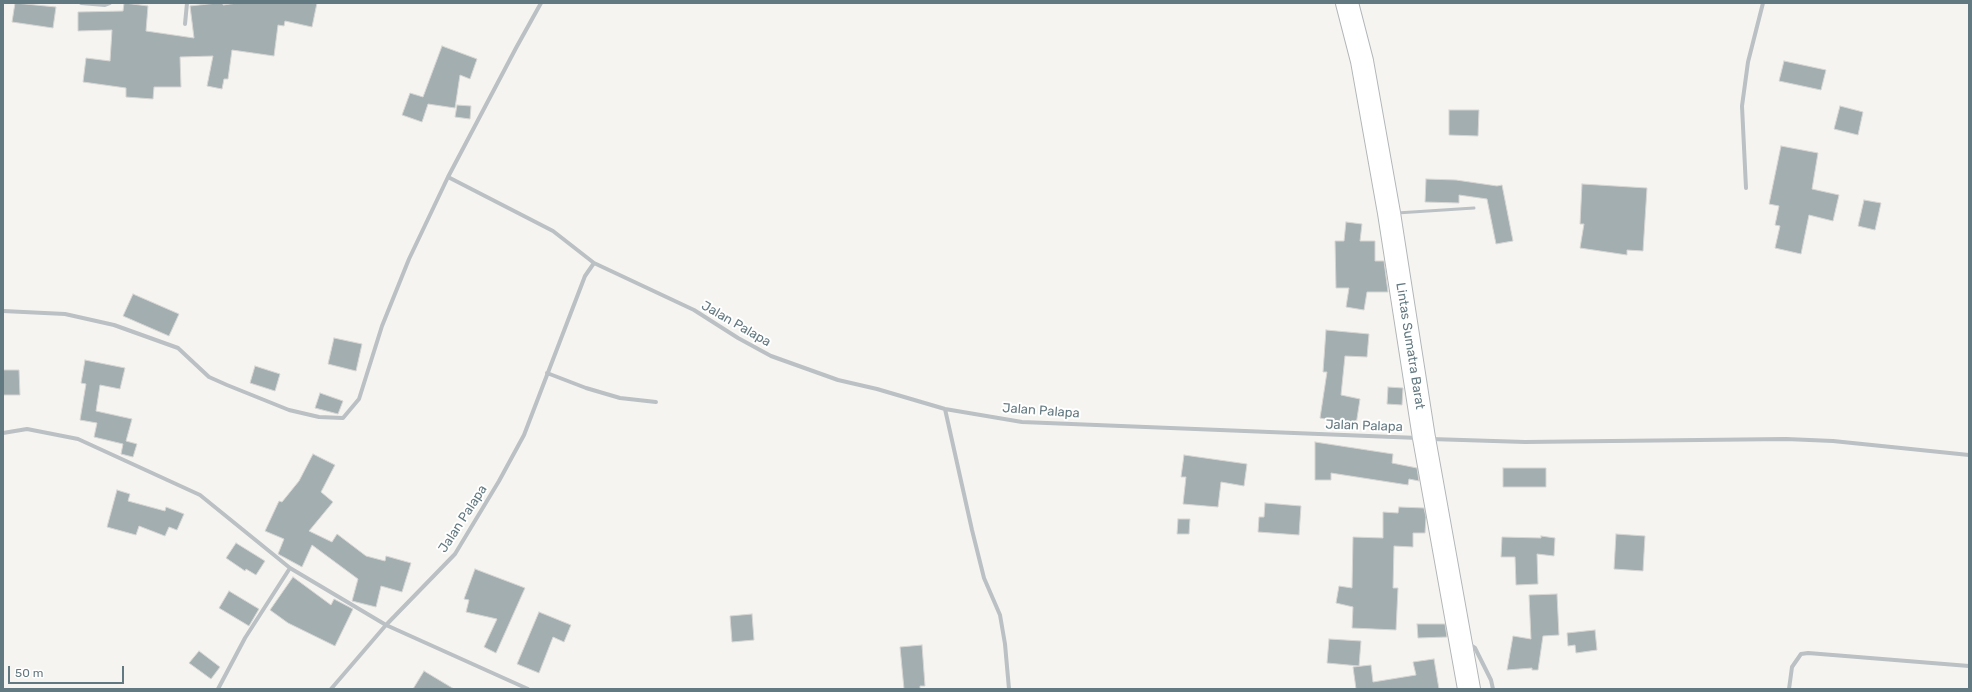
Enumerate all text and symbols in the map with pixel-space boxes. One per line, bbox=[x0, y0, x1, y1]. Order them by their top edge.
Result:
street label: Lintas Sumatra Barat bbox=[1392, 282, 1428, 410]
street label: Jalan Palapa bbox=[699, 298, 773, 350]
street label: Jalan Palapa bbox=[1002, 401, 1080, 421]
street label: Jalan Palapa bbox=[1325, 417, 1403, 435]
street label: Jalan Palapa bbox=[435, 482, 491, 556]
scale bar bbox=[10, 658, 126, 684]
text: 50 m bbox=[15, 666, 43, 680]

